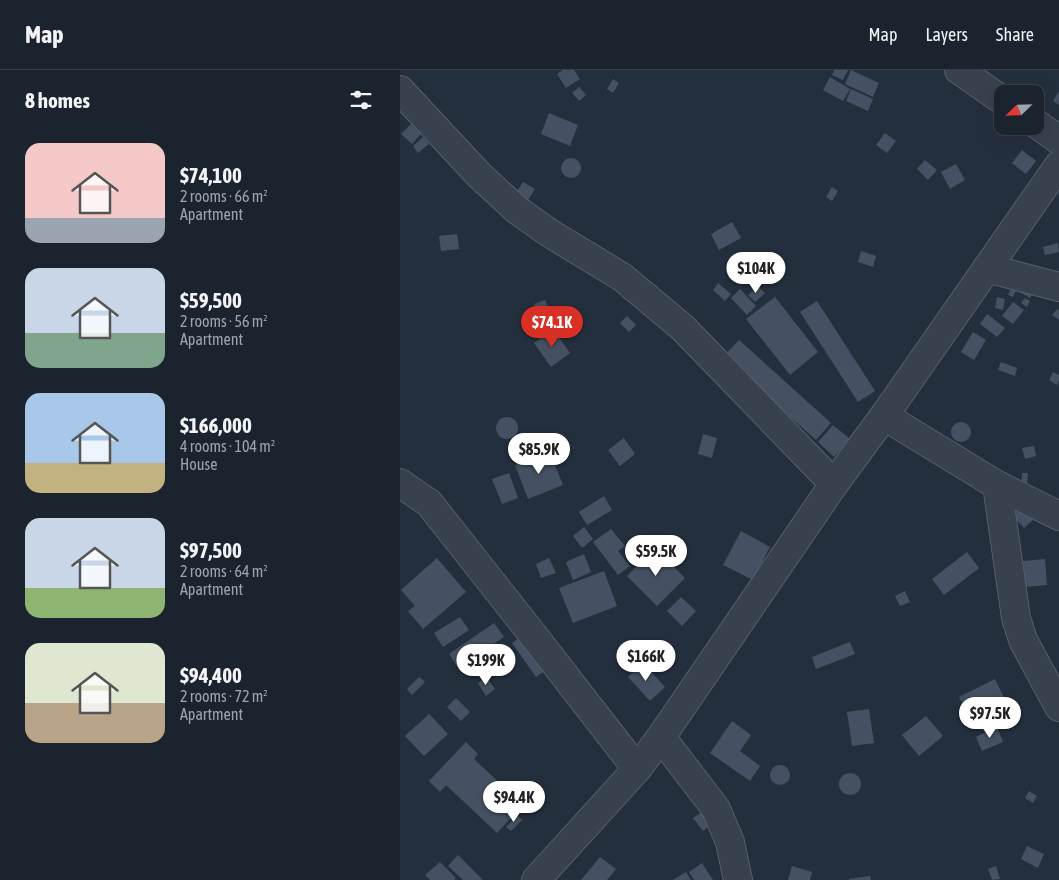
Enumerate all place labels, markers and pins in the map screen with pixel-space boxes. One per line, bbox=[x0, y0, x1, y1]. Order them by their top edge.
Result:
pin: $104K bbox=[721, 252, 791, 294]
pin: $74.1K bbox=[511, 306, 593, 348]
pin: $85.9K bbox=[498, 432, 580, 475]
pin: $59.5K bbox=[615, 534, 697, 577]
pin: $166K bbox=[611, 640, 681, 682]
pin: $199K bbox=[451, 644, 521, 686]
pin: $97.5K bbox=[949, 696, 1031, 739]
pin: $94.4K bbox=[473, 780, 555, 823]

